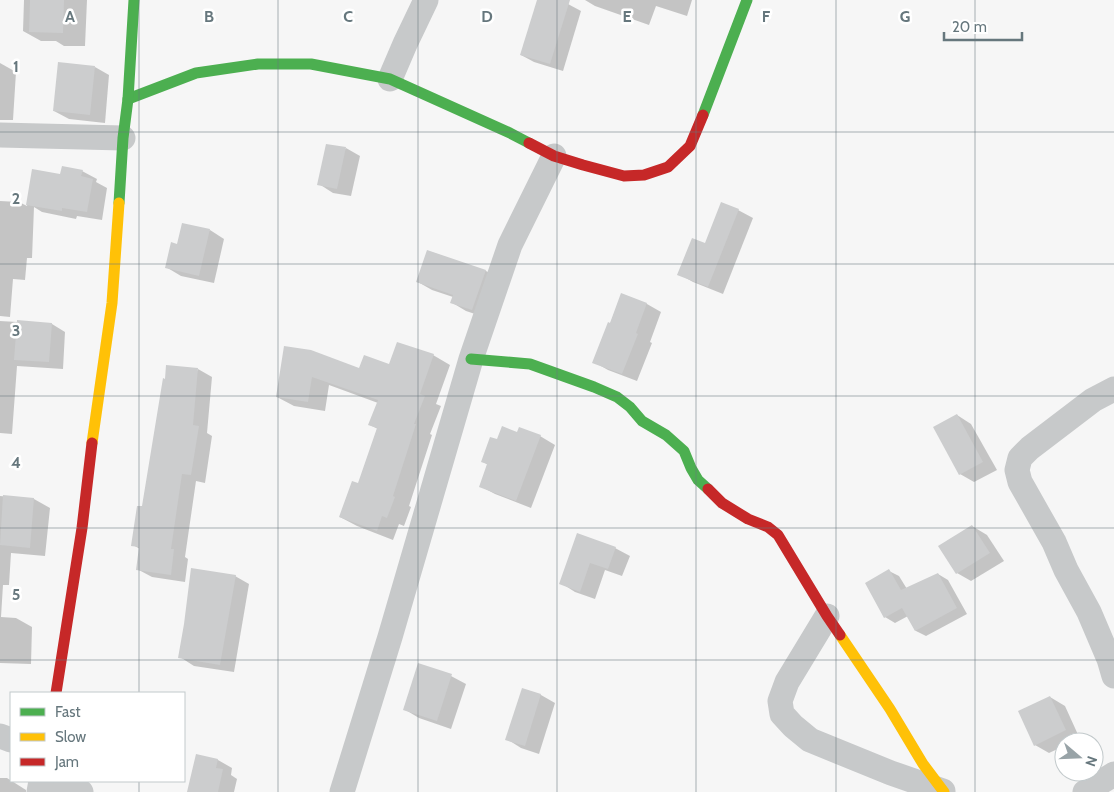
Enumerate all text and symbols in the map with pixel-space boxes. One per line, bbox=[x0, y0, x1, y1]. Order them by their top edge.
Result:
text: A bbox=[65, 7, 75, 26]
text: B bbox=[204, 7, 214, 26]
text: C bbox=[343, 7, 353, 26]
text: D bbox=[481, 7, 493, 26]
text: E bbox=[622, 7, 632, 26]
text: F bbox=[762, 7, 771, 26]
text: G bbox=[900, 7, 910, 26]
scale bar bbox=[944, 10, 1022, 42]
text: 20 m bbox=[952, 18, 987, 36]
text: 1 bbox=[13, 57, 19, 76]
text: 2 bbox=[12, 189, 20, 208]
text: 3 bbox=[12, 321, 20, 340]
text: 4 bbox=[11, 453, 21, 472]
text: 5 bbox=[12, 585, 20, 604]
legend bbox=[10, 692, 185, 782]
text: Fast bbox=[55, 703, 80, 721]
text: Slow bbox=[55, 728, 86, 746]
north arrow bbox=[1054, 732, 1104, 782]
text: Jam bbox=[54, 753, 79, 771]
text: N bbox=[1081, 754, 1101, 769]

